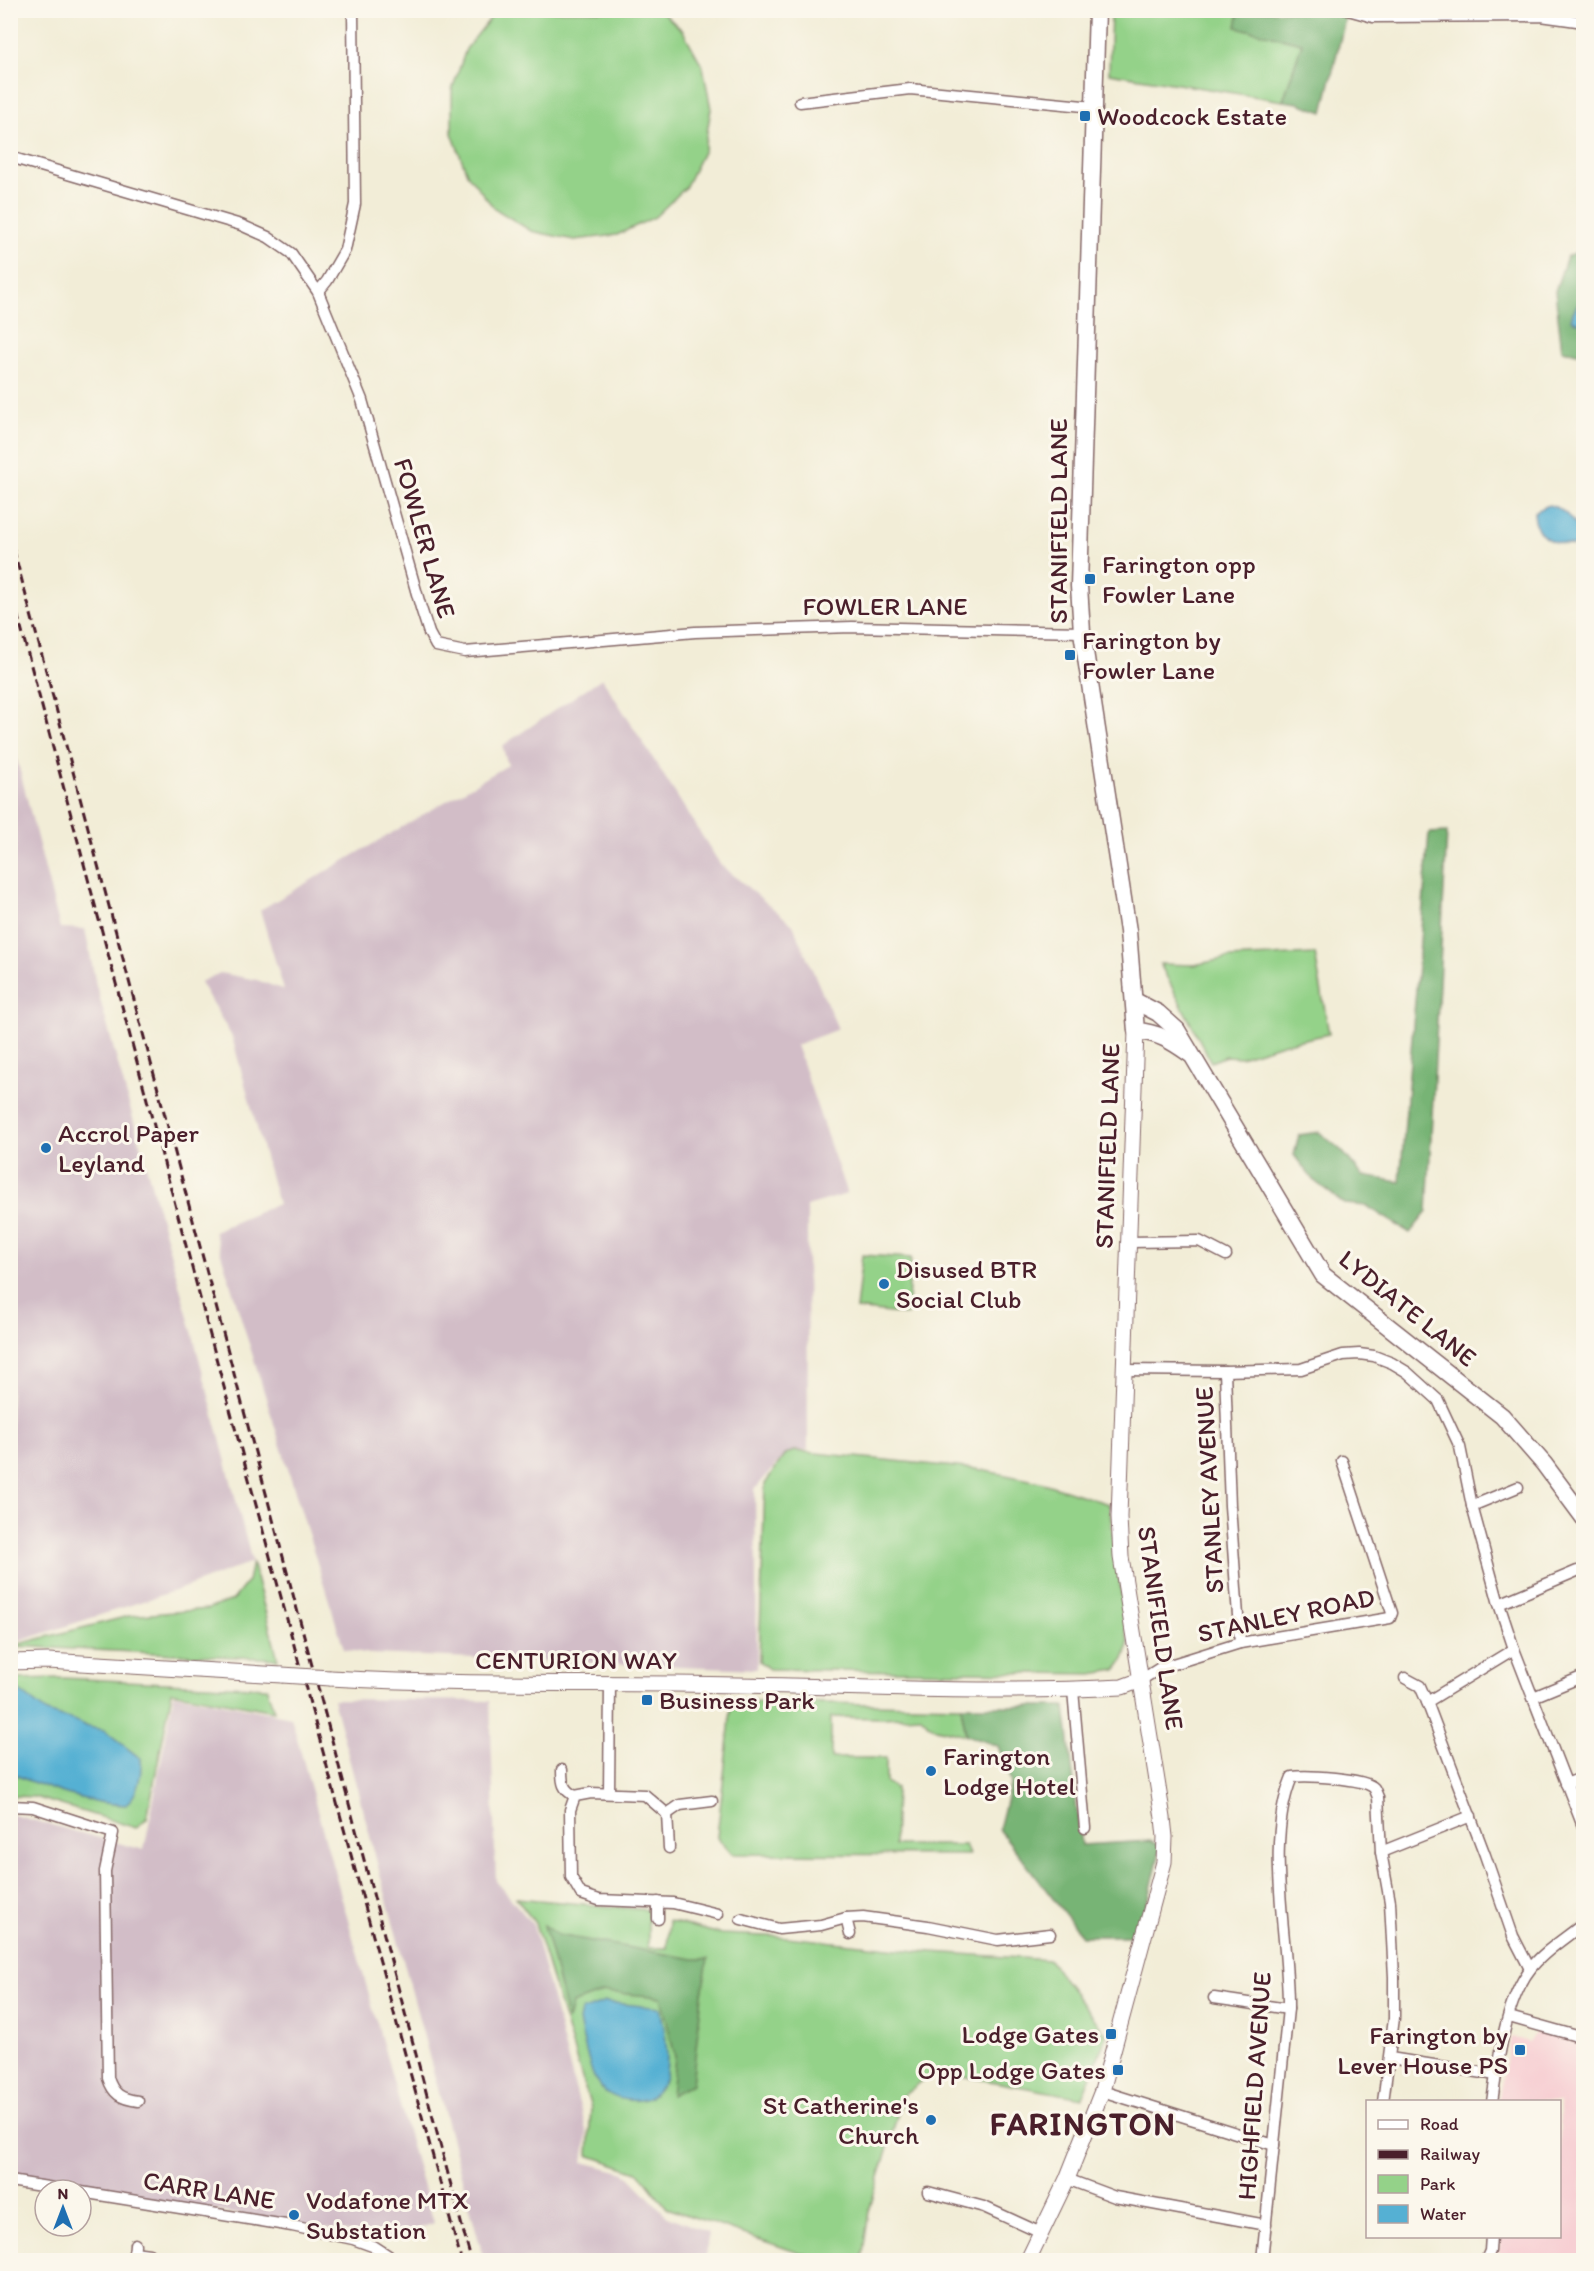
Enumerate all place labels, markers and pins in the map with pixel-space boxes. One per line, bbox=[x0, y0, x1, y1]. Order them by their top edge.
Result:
place label: Woodcock Estate bbox=[1097, 100, 1287, 132]
marker: Woodcock Estate bbox=[1078, 109, 1092, 123]
place label: Farington opp Fowler Lane bbox=[1102, 548, 1256, 610]
marker: Farington opp Fowler Lane bbox=[1083, 572, 1097, 586]
place label: Farington by Fowler Lane bbox=[1082, 624, 1221, 686]
marker: Farington by Fowler Lane bbox=[1063, 648, 1077, 662]
place label: Accrol Paper Leyland bbox=[58, 1117, 199, 1179]
marker: Accrol Paper Leyland bbox=[39, 1141, 53, 1155]
place label: Disused BTR Social Club bbox=[896, 1253, 1037, 1315]
marker: Disused BTR Social Club bbox=[877, 1277, 891, 1291]
place label: Business Park bbox=[659, 1684, 815, 1716]
marker: Business Park bbox=[640, 1693, 654, 1707]
place label: Farington Lodge Hotel bbox=[943, 1740, 1076, 1802]
marker: Farington Lodge Hotel bbox=[924, 1764, 938, 1778]
place label: Lodge Gates bbox=[962, 2018, 1099, 2050]
place label: Farington by Lever House PS bbox=[1337, 2019, 1508, 2081]
marker: Lodge Gates bbox=[1104, 2027, 1118, 2041]
marker: Farington by Lever House PS bbox=[1513, 2043, 1527, 2057]
place label: Opp Lodge Gates bbox=[917, 2054, 1106, 2086]
marker: Opp Lodge Gates bbox=[1111, 2063, 1125, 2077]
place label: St Catherine's Church bbox=[763, 2089, 919, 2151]
marker: St Catherine's Church bbox=[924, 2113, 938, 2127]
place label: Vodafone MTX Substation bbox=[306, 2184, 469, 2246]
marker: Vodafone MTX Substation bbox=[287, 2208, 301, 2222]

